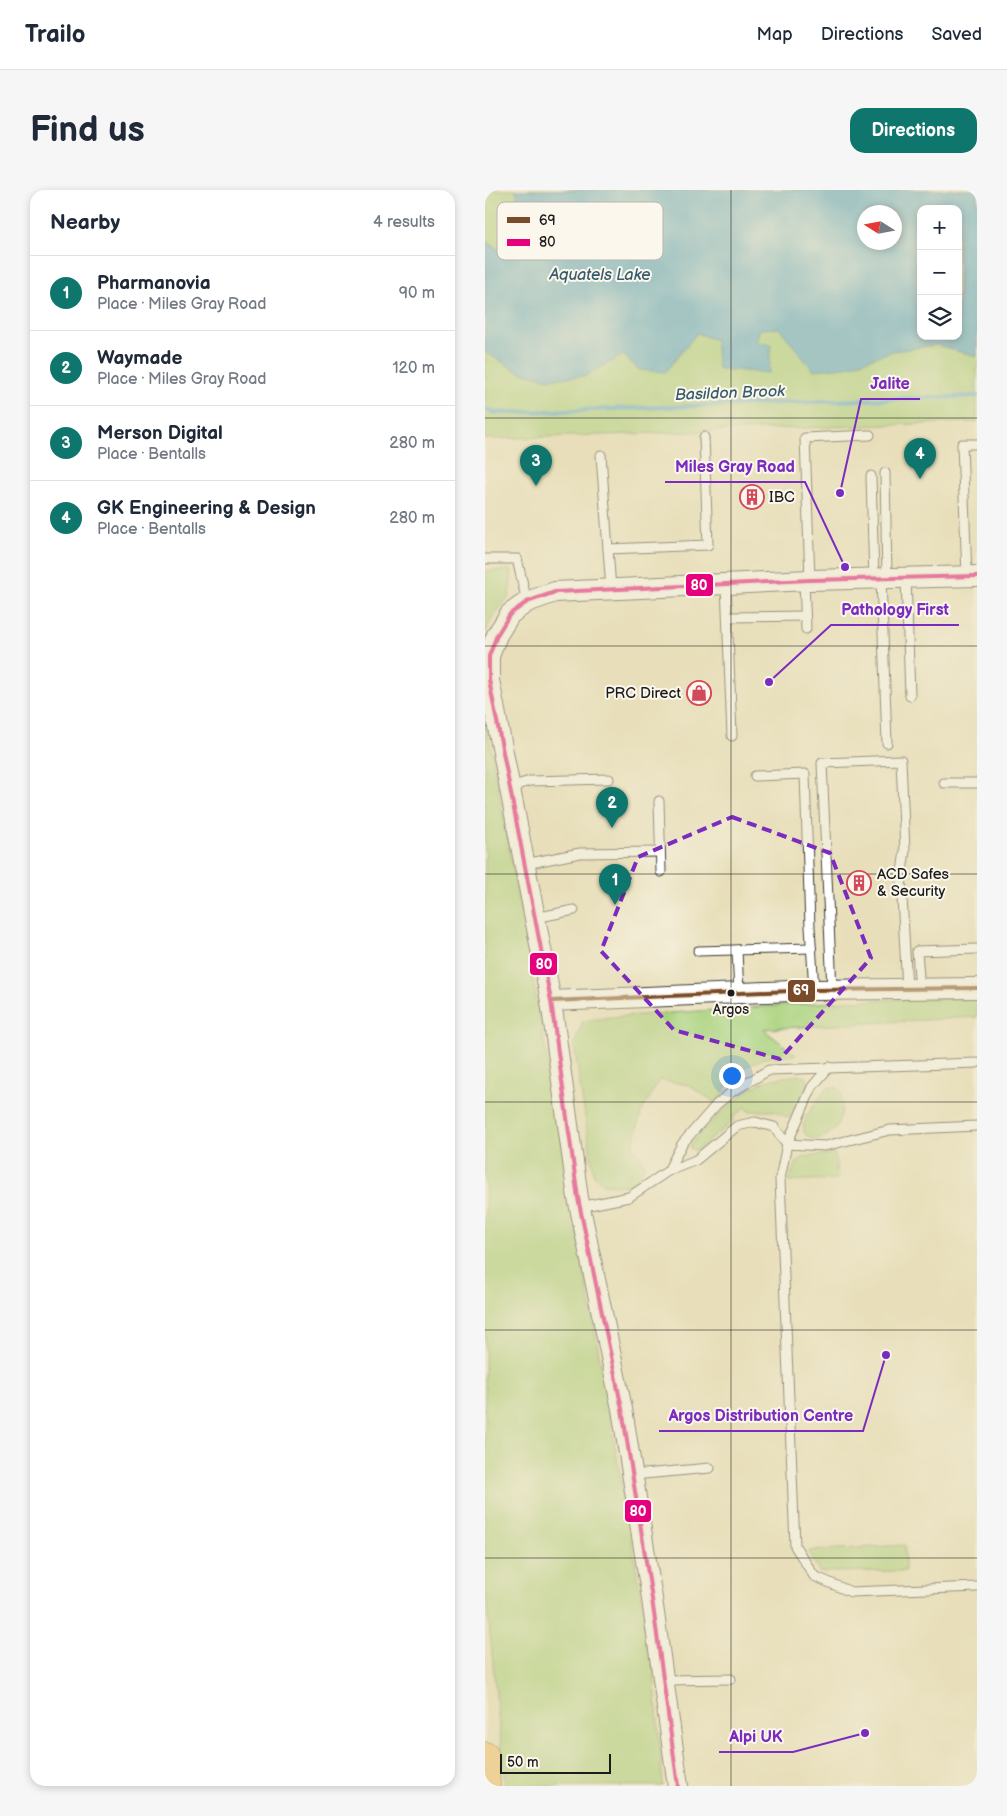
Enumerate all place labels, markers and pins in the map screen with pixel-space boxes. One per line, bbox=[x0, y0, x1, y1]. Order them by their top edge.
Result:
callout: Jalite bbox=[861, 368, 920, 399]
pin: 4 bbox=[904, 438, 936, 479]
pin: 3 bbox=[520, 445, 552, 486]
callout: Miles Gray Road bbox=[665, 451, 805, 482]
building icon: IBC bbox=[739, 484, 765, 510]
place label: IBC bbox=[769, 488, 795, 507]
callout: Pathology First bbox=[831, 594, 959, 625]
shop icon: PRC Direct bbox=[686, 680, 712, 706]
place label: PRC Direct bbox=[605, 684, 681, 703]
pin: 2 bbox=[596, 787, 628, 828]
pin: 1 bbox=[599, 864, 631, 905]
place label: ACD Safes & Security bbox=[877, 865, 950, 901]
building icon: ACD Safes & Security bbox=[846, 870, 872, 896]
marker: Argos bbox=[726, 988, 736, 998]
place label: Argos bbox=[713, 1001, 749, 1018]
callout: Argos Distribution Centre bbox=[659, 1400, 863, 1431]
callout: Alpi UK bbox=[719, 1721, 793, 1752]

